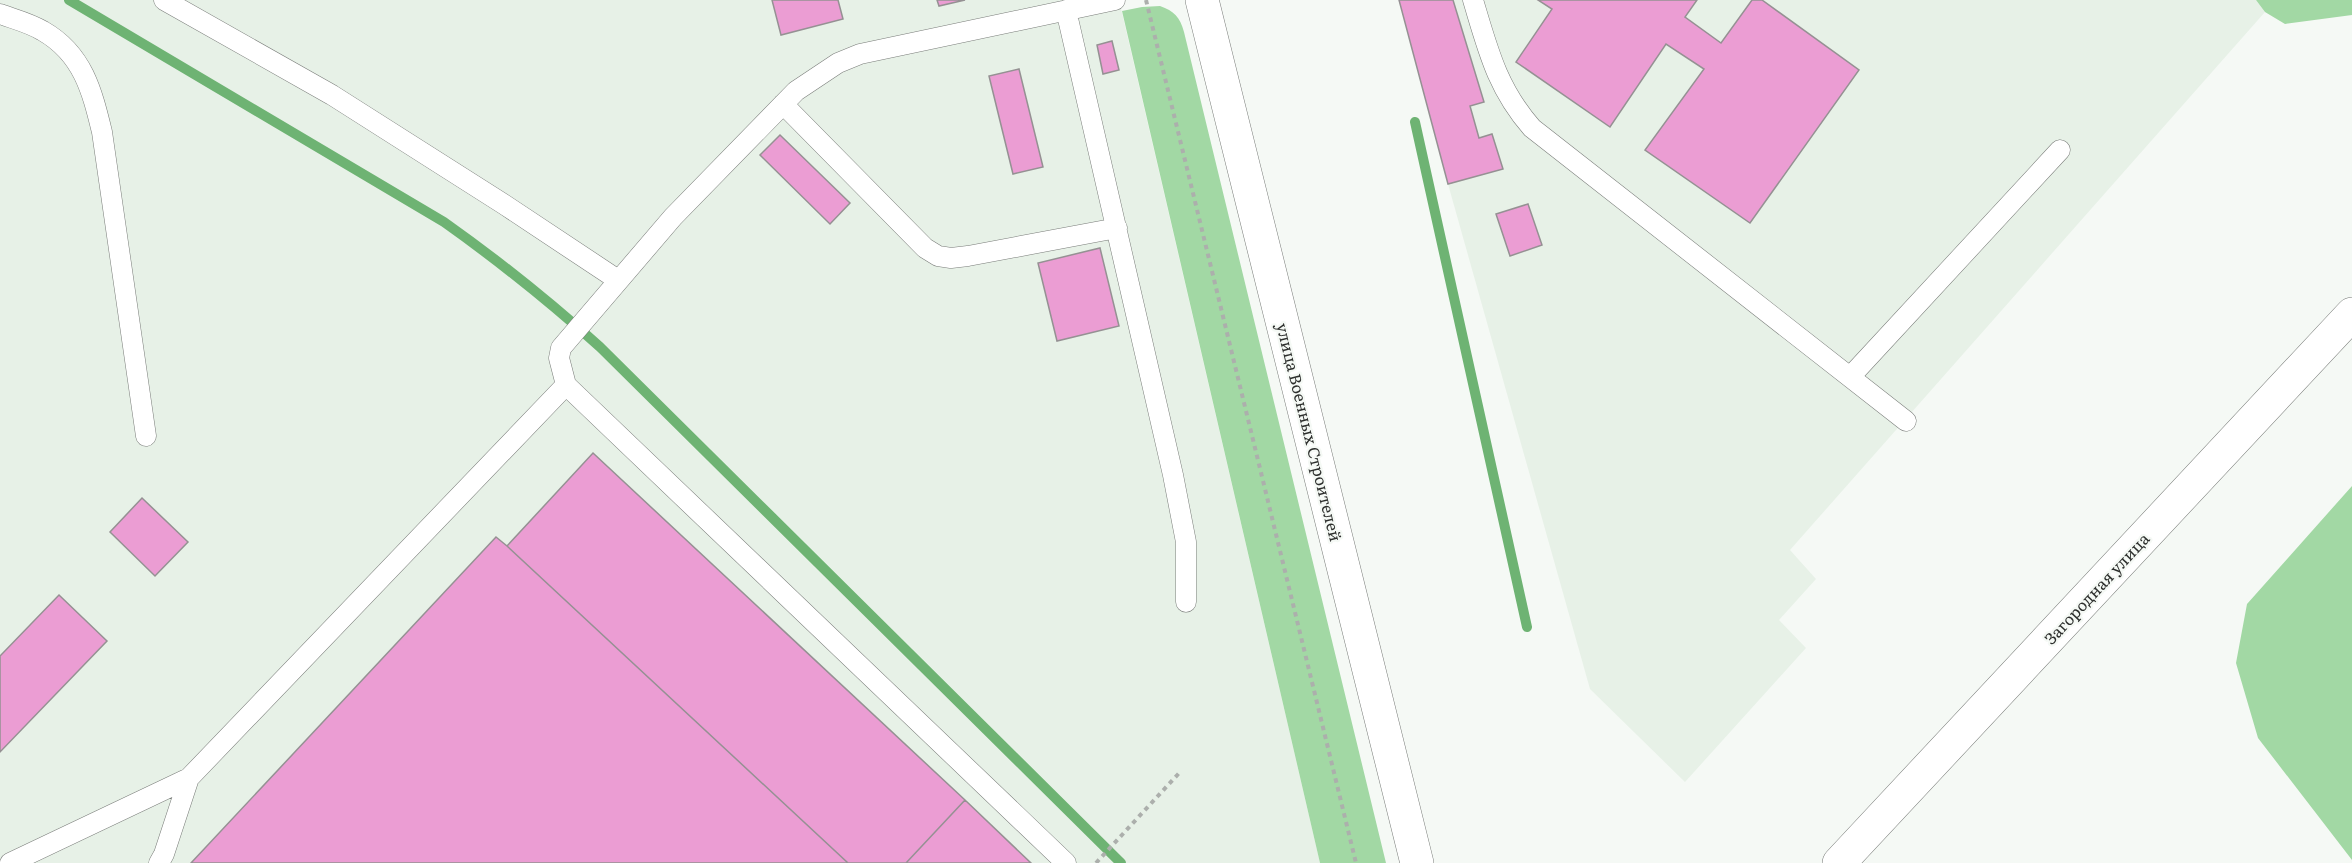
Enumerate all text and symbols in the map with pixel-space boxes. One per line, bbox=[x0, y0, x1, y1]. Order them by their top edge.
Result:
street label: улица Военных Строителей bbox=[1271, 320, 1349, 544]
street label: Загородная улица bbox=[2038, 526, 2155, 649]

